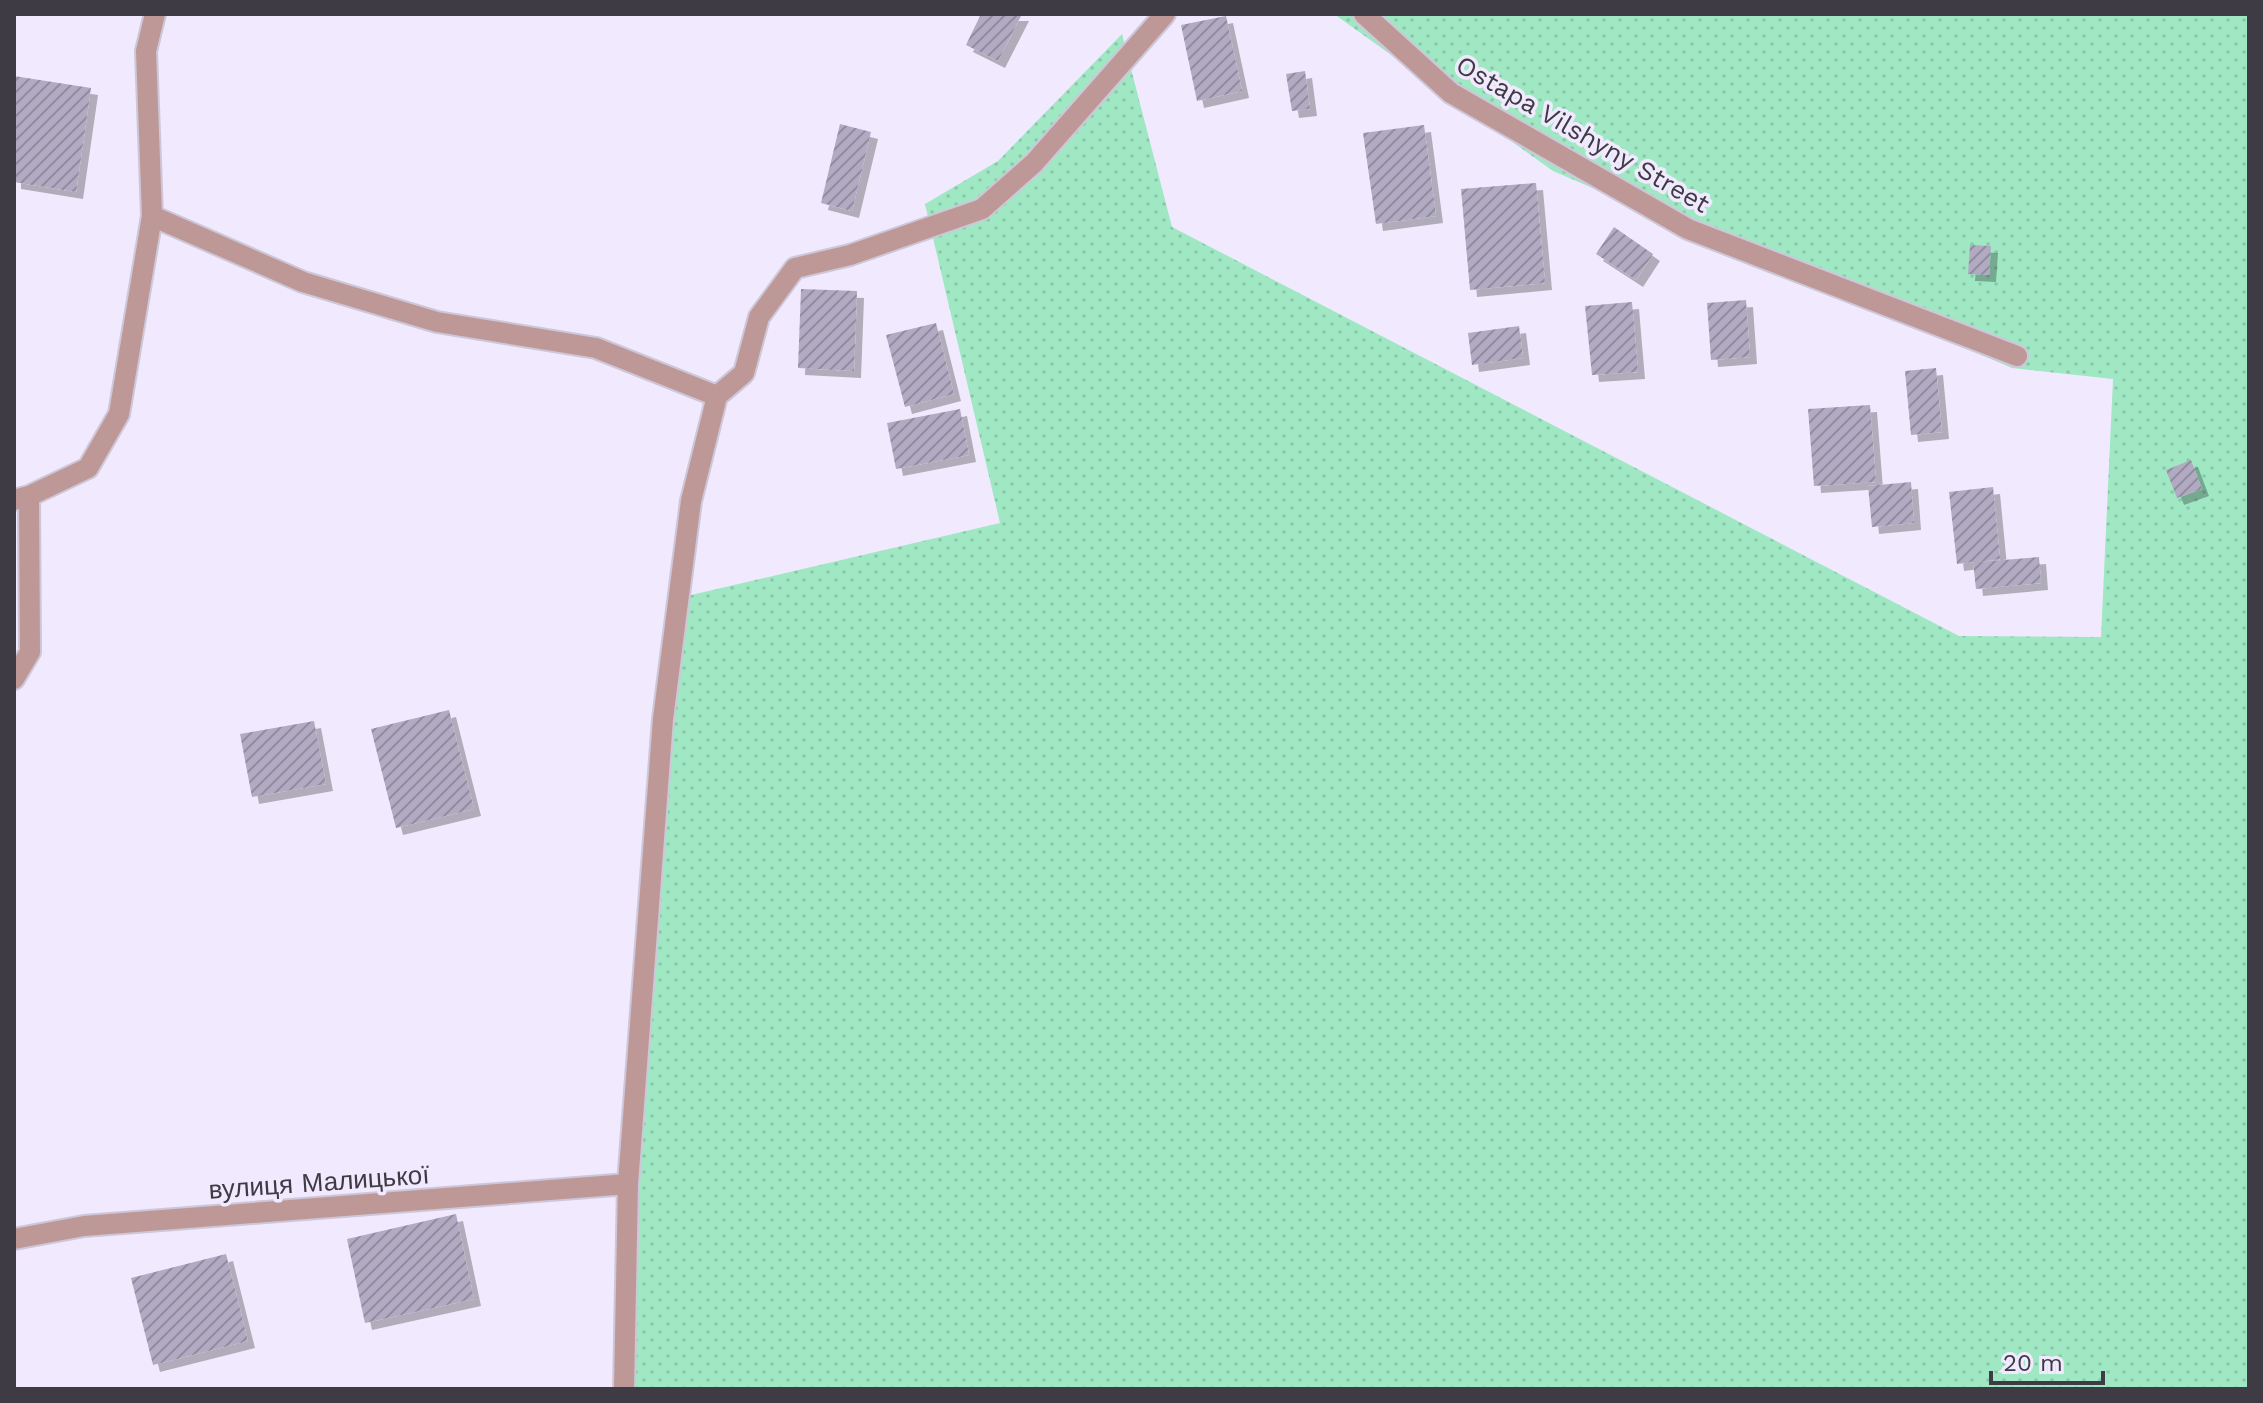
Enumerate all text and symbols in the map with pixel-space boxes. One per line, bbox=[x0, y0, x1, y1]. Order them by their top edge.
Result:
street label: Ostapa Vilshyny Street bbox=[1451, 49, 1715, 219]
street label: вулиця Малицької bbox=[208, 1159, 430, 1205]
scale bar bbox=[1991, 1335, 2103, 1385]
text: 20 m bbox=[2003, 1349, 2063, 1377]

